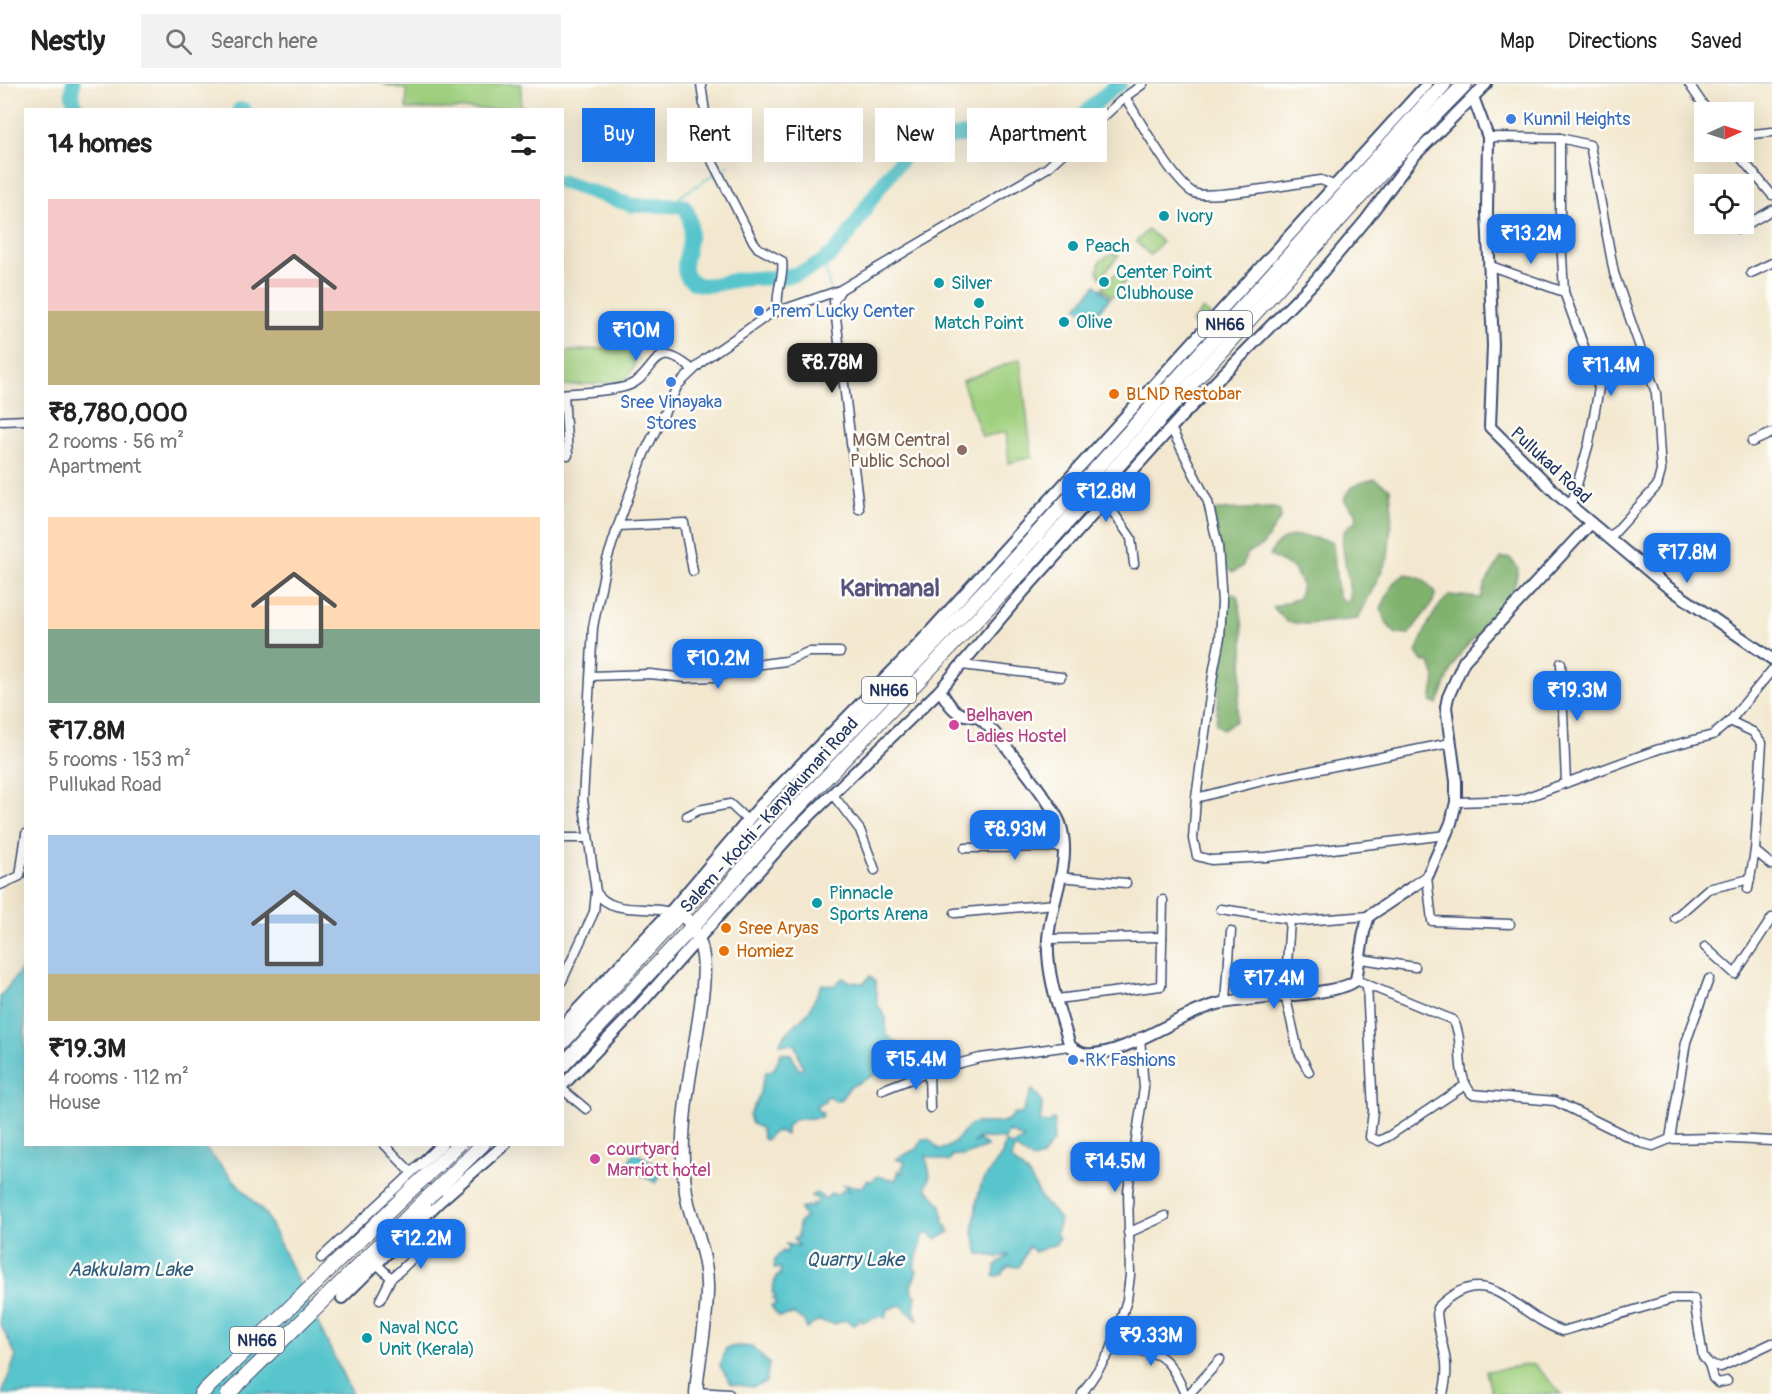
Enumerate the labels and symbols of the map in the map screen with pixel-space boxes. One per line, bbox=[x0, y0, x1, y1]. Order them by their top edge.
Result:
north arrow bbox=[1694, 102, 1754, 162]
place label: Kunnil Heights bbox=[1523, 108, 1630, 131]
marker: Kunnil Heights bbox=[1504, 112, 1518, 126]
place label: Ivory bbox=[1176, 205, 1213, 228]
marker: Ivory bbox=[1157, 209, 1171, 223]
pin: ₹13.2M bbox=[1482, 214, 1580, 265]
place label: Peach bbox=[1085, 235, 1130, 258]
marker: Peach bbox=[1066, 239, 1080, 253]
place label: Center Point Clubhouse bbox=[1116, 261, 1213, 305]
place label: Silver bbox=[951, 272, 993, 295]
marker: Center Point Clubhouse bbox=[1097, 275, 1111, 289]
marker: Silver bbox=[932, 276, 946, 290]
marker: Match Point bbox=[972, 296, 986, 310]
place label: Prem Lucky Center bbox=[771, 300, 915, 323]
marker: Prem Lucky Center bbox=[752, 304, 766, 318]
pin: ₹10M bbox=[600, 311, 672, 362]
place label: Olive bbox=[1076, 311, 1113, 334]
road number: NH66 bbox=[1198, 311, 1252, 337]
place label: Match Point bbox=[934, 312, 1024, 335]
marker: Olive bbox=[1057, 315, 1071, 329]
pin: ₹8.78M bbox=[783, 343, 881, 394]
pin: ₹11.4M bbox=[1562, 346, 1660, 397]
marker: Sree Vinayaka Stores bbox=[664, 375, 678, 389]
place label: BLND Restobar bbox=[1126, 383, 1242, 406]
marker: BLND Restobar bbox=[1107, 387, 1121, 401]
place label: Sree Vinayaka Stores bbox=[620, 391, 722, 435]
street label: Pullukad Road bbox=[1505, 422, 1596, 509]
place label: MGM Central Public School bbox=[850, 429, 950, 473]
marker: MGM Central Public School bbox=[955, 443, 969, 457]
pin: ₹12.8M bbox=[1057, 472, 1155, 523]
pin: ₹17.8M bbox=[1638, 533, 1736, 584]
district label: Karimanal bbox=[840, 574, 940, 603]
pin: ₹10.2M bbox=[669, 639, 767, 690]
pin: ₹19.3M bbox=[1528, 671, 1626, 722]
road number: NH66 bbox=[862, 677, 916, 703]
place label: Belhaven Ladies Hostel bbox=[966, 704, 1067, 748]
street label: Salem - Kochi - Kanyakumari Road bbox=[675, 713, 864, 918]
marker: Belhaven Ladies Hostel bbox=[947, 718, 961, 732]
pin: ₹8.93M bbox=[966, 810, 1064, 861]
place label: Pinnacle Sports Arena bbox=[829, 882, 928, 926]
marker: Pinnacle Sports Arena bbox=[810, 896, 824, 910]
place label: Sree Aryas bbox=[738, 917, 818, 940]
marker: Sree Aryas bbox=[719, 921, 733, 935]
place label: Homiez bbox=[736, 940, 794, 963]
marker: Homiez bbox=[717, 944, 731, 958]
pin: ₹17.4M bbox=[1225, 959, 1323, 1010]
pin: ₹15.4M bbox=[867, 1040, 965, 1091]
place label: RK Fashions bbox=[1085, 1049, 1176, 1072]
marker: RK Fashions bbox=[1066, 1053, 1080, 1067]
place label: courtyard Marriott hotel bbox=[607, 1138, 711, 1182]
pin: ₹14.5M bbox=[1066, 1142, 1164, 1193]
marker: courtyard Marriott hotel bbox=[588, 1152, 602, 1166]
pin: ₹12.2M bbox=[372, 1219, 470, 1270]
water label: Quarry Lake bbox=[806, 1247, 906, 1272]
water label: Aakkulam Lake bbox=[68, 1257, 194, 1282]
pin: ₹9.33M bbox=[1102, 1316, 1200, 1367]
place label: Naval NCC Unit (Kerala) bbox=[379, 1317, 475, 1361]
road number: NH66 bbox=[230, 1327, 284, 1353]
marker: Naval NCC Unit (Kerala) bbox=[360, 1331, 374, 1345]

